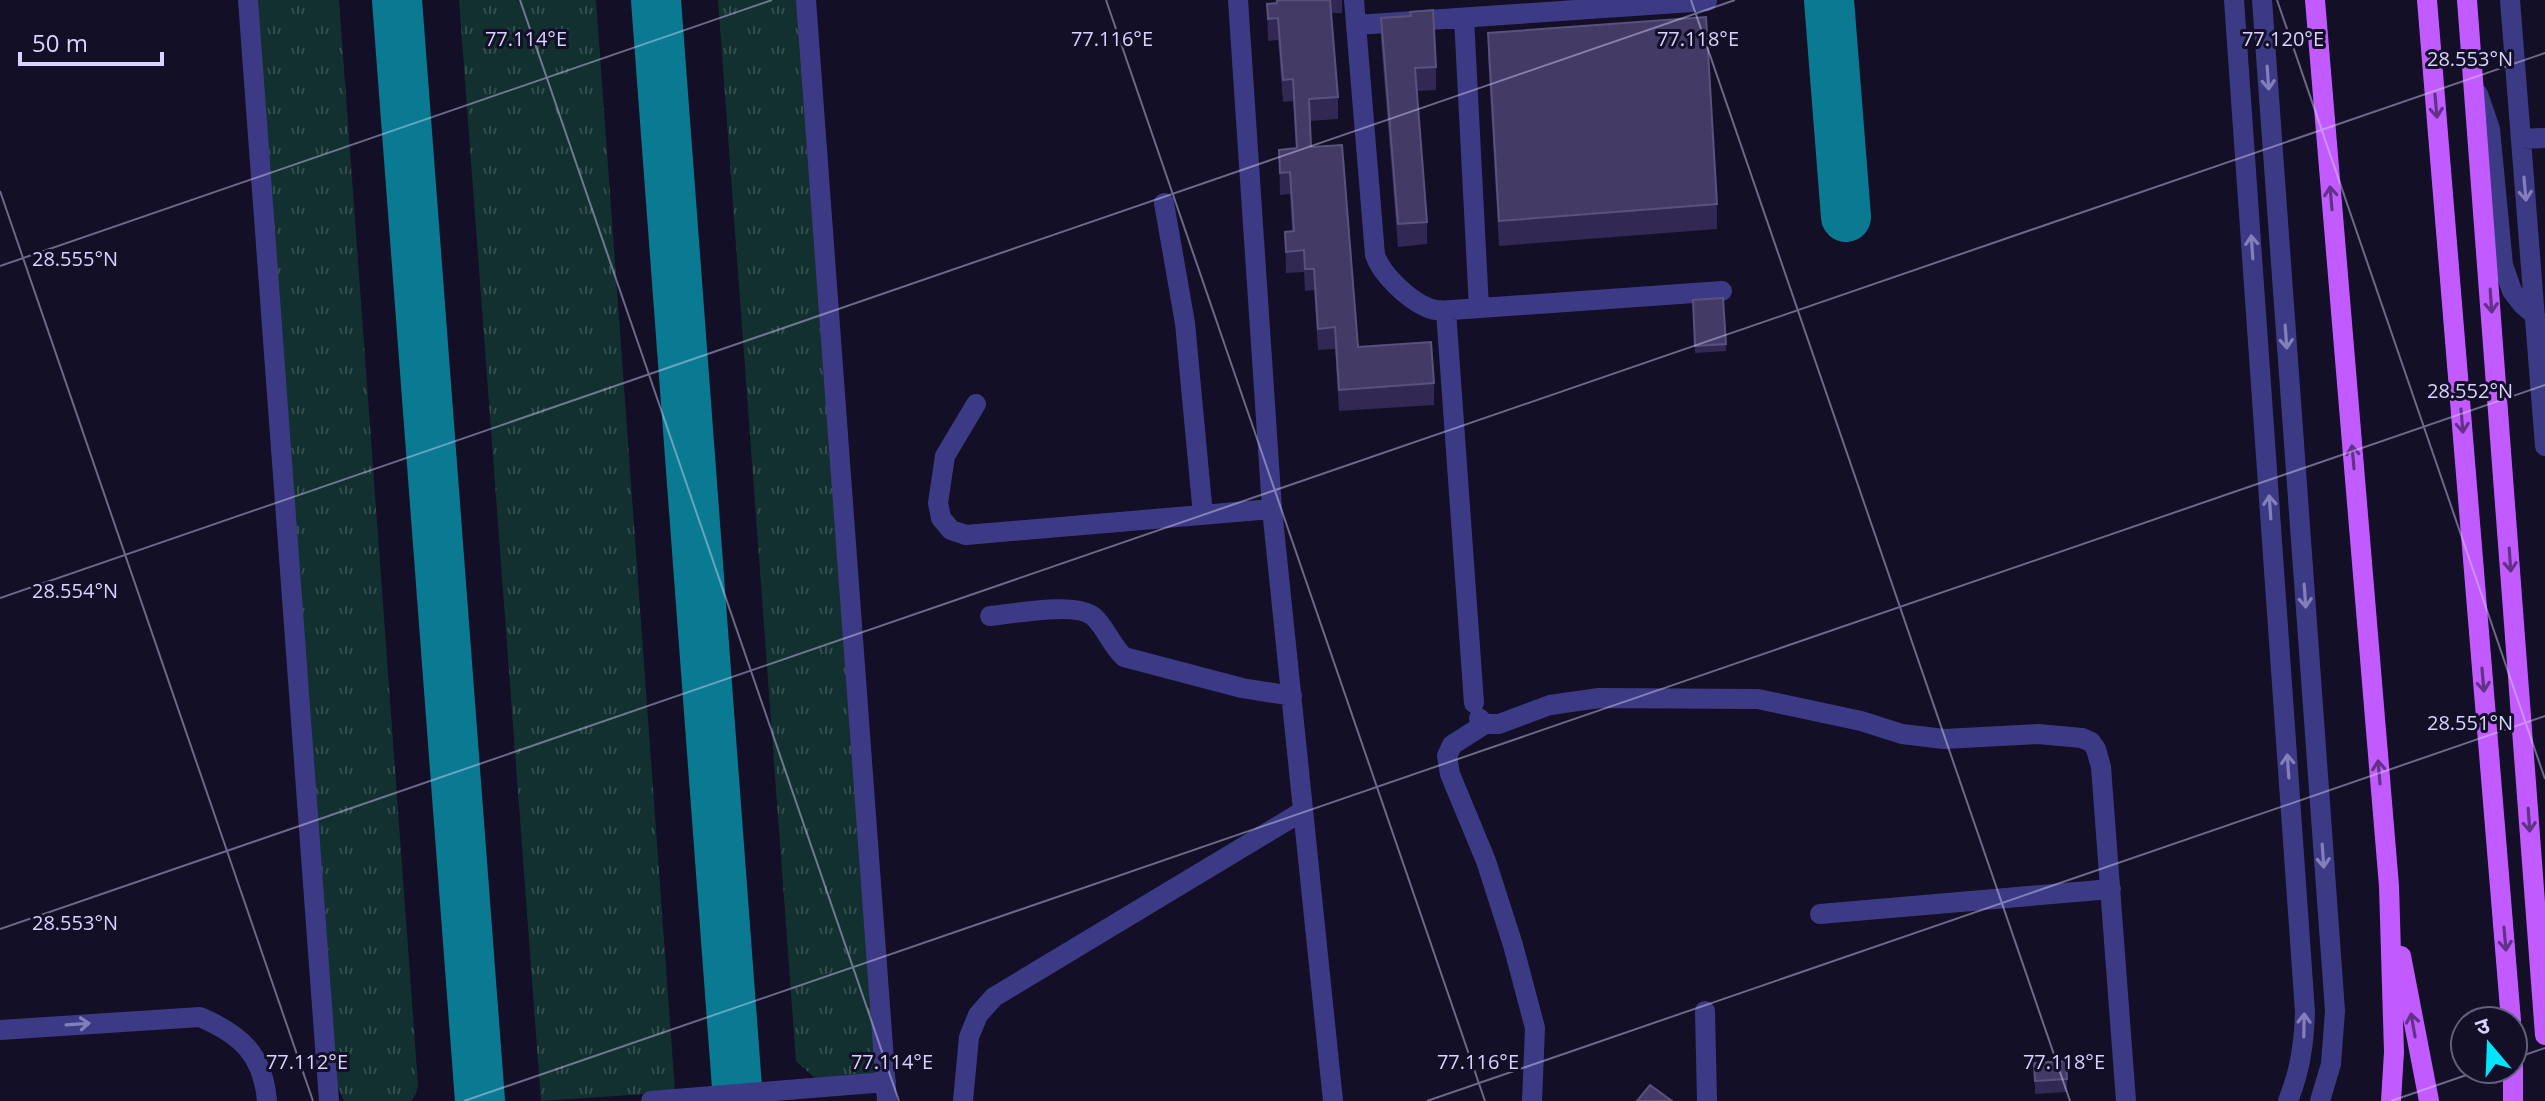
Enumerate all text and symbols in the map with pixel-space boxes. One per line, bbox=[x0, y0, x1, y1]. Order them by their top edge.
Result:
scale bar bbox=[20, 16, 162, 66]
text: 77.114°E bbox=[485, 25, 567, 52]
text: 77.116°E bbox=[1071, 25, 1153, 52]
text: 77.118°E bbox=[1657, 25, 1739, 52]
text: 77.120°E bbox=[2242, 25, 2324, 52]
text: 50 m bbox=[32, 26, 88, 59]
text: 28.553°N bbox=[2427, 45, 2513, 72]
one-way arrow bbox=[2261, 64, 2276, 91]
one-way arrow bbox=[2429, 92, 2444, 119]
one-way arrow bbox=[2518, 175, 2533, 202]
one-way arrow bbox=[2324, 185, 2339, 212]
one-way arrow bbox=[2244, 234, 2259, 261]
text: 28.555°N bbox=[32, 245, 118, 272]
one-way arrow bbox=[2484, 287, 2499, 314]
one-way arrow bbox=[2279, 323, 2294, 350]
text: 28.552°N bbox=[2427, 377, 2513, 404]
one-way arrow bbox=[2455, 407, 2470, 434]
one-way arrow bbox=[2345, 444, 2360, 471]
one-way arrow bbox=[2262, 494, 2277, 521]
one-way arrow bbox=[2503, 546, 2518, 573]
text: 28.554°N bbox=[32, 577, 118, 604]
one-way arrow bbox=[2298, 583, 2313, 609]
one-way arrow bbox=[2476, 666, 2491, 693]
text: 28.551°N bbox=[2427, 709, 2513, 736]
one-way arrow bbox=[2280, 753, 2295, 780]
one-way arrow bbox=[2371, 759, 2386, 786]
one-way arrow bbox=[2522, 806, 2537, 833]
one-way arrow bbox=[2316, 842, 2331, 869]
text: 28.553°N bbox=[32, 909, 118, 936]
one-way arrow bbox=[2498, 925, 2513, 952]
north arrow bbox=[2449, 1005, 2529, 1085]
text: उ bbox=[2471, 1008, 2494, 1041]
one-way arrow bbox=[2297, 1012, 2312, 1039]
one-way arrow bbox=[2405, 1012, 2420, 1038]
one-way arrow bbox=[64, 1016, 91, 1031]
text: 77.112°E bbox=[266, 1048, 348, 1075]
text: 77.114°E bbox=[851, 1048, 933, 1075]
text: 77.116°E bbox=[1437, 1048, 1519, 1075]
text: 77.118°E bbox=[2023, 1048, 2105, 1075]

